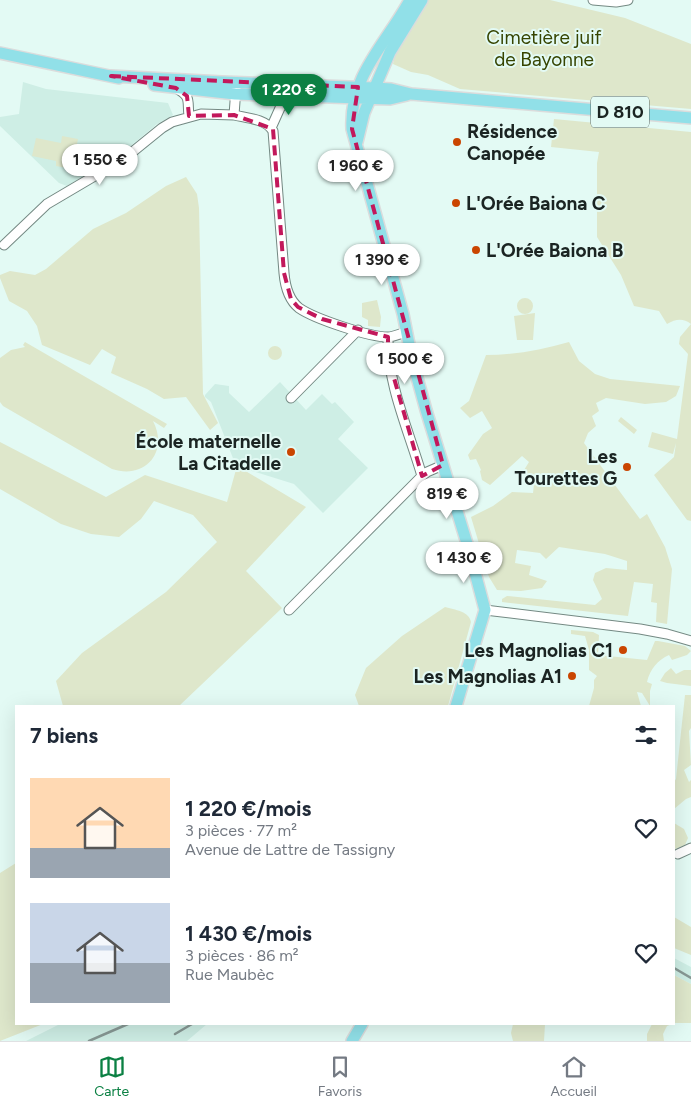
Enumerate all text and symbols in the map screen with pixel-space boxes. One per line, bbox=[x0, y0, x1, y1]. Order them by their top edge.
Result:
park label: Cimetière juif de Bayonne bbox=[486, 26, 602, 71]
pin: 1 220 € bbox=[243, 74, 335, 116]
text: 1 220 € bbox=[262, 80, 316, 99]
road number: D 810 bbox=[591, 96, 649, 128]
place label: Résidence Canopée bbox=[467, 120, 558, 165]
marker: Résidence Canopée bbox=[451, 136, 463, 148]
pin: 1 550 € bbox=[54, 144, 146, 186]
text: 1 550 € bbox=[73, 150, 127, 169]
pin: 1 960 € bbox=[310, 150, 402, 192]
text: 1 960 € bbox=[329, 156, 383, 175]
place label: L'Orée Baiona C bbox=[466, 192, 606, 215]
marker: L'Orée Baiona C bbox=[450, 197, 462, 209]
place label: L'Orée Baiona B bbox=[486, 239, 624, 262]
pin: 1 390 € bbox=[336, 244, 428, 286]
marker: L'Orée Baiona B bbox=[470, 244, 482, 256]
text: 1 390 € bbox=[355, 250, 409, 269]
pin: 1 500 € bbox=[359, 342, 451, 385]
text: 1 500 € bbox=[377, 349, 433, 368]
place label: École maternelle La Citadelle bbox=[136, 430, 281, 475]
place label: Les Tourettes G bbox=[514, 445, 617, 490]
marker: École maternelle La Citadelle bbox=[285, 446, 297, 458]
marker: Les Tourettes G bbox=[621, 461, 633, 473]
pin: 819 € bbox=[412, 478, 482, 520]
text: 819 € bbox=[427, 484, 467, 503]
pin: 1 430 € bbox=[418, 542, 510, 584]
text: 1 430 € bbox=[437, 548, 491, 567]
place label: Les Magnolias C1 bbox=[464, 639, 613, 662]
marker: Les Magnolias C1 bbox=[617, 644, 629, 656]
place label: Les Magnolias A1 bbox=[413, 665, 562, 688]
marker: Les Magnolias A1 bbox=[566, 670, 578, 682]
icon: filters bbox=[632, 721, 660, 749]
text: 7 biens bbox=[30, 723, 98, 748]
text: 1 220 €/mois bbox=[185, 796, 311, 821]
icon: home bbox=[70, 798, 130, 858]
icon: heart bbox=[632, 814, 660, 842]
text: 3 pièces · 77 m² bbox=[185, 821, 297, 840]
text: Avenue de Lattre de Tassigny bbox=[185, 840, 395, 859]
text: 1 430 €/mois bbox=[185, 921, 312, 946]
icon: home bbox=[70, 923, 130, 983]
icon: heart bbox=[632, 939, 660, 967]
text: 3 pièces · 86 m² bbox=[185, 946, 299, 965]
text: Rue Maubèc bbox=[185, 965, 274, 984]
tab: Carte bbox=[94, 1053, 129, 1100]
tab: Favoris bbox=[318, 1053, 362, 1100]
tab: Accueil bbox=[550, 1053, 597, 1100]

